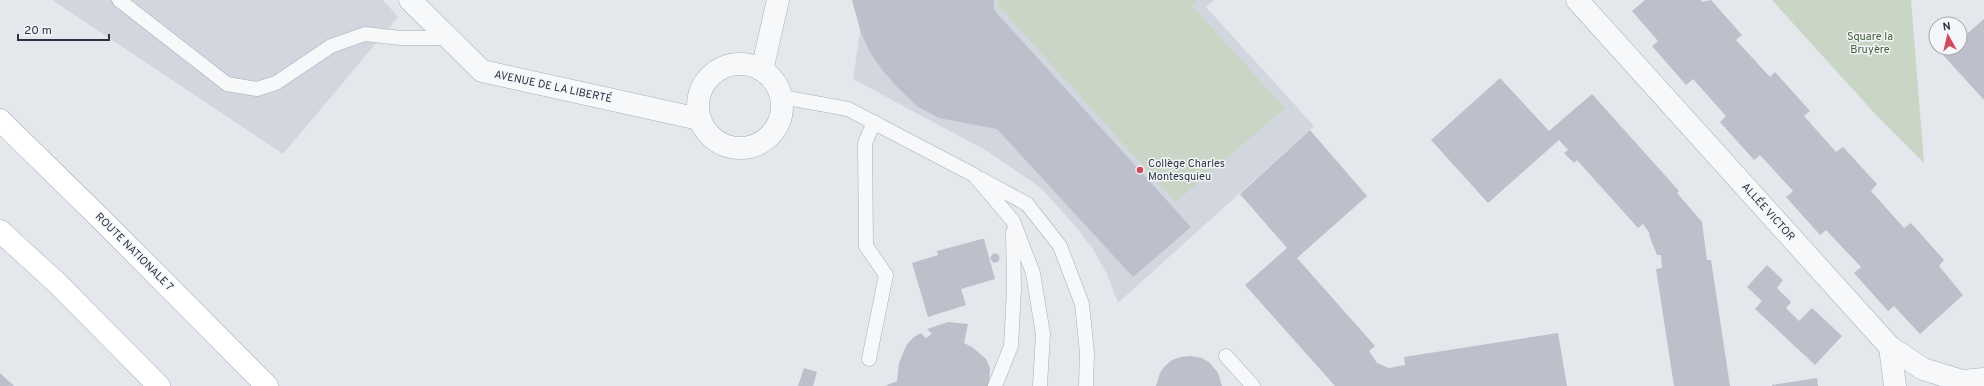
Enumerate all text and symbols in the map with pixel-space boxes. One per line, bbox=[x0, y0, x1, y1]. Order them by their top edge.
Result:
scale bar bbox=[18, 16, 109, 42]
north arrow bbox=[1928, 16, 1968, 56]
text: N bbox=[1942, 20, 1952, 35]
text: 20 m bbox=[24, 23, 52, 39]
park label: Square la Bruyère bbox=[1847, 30, 1893, 57]
street label: AVENUE DE LA LIBERTÉ bbox=[493, 67, 613, 106]
place label: Collège Charles Montesquieu bbox=[1148, 157, 1225, 184]
marker: Collège Charles Montesquieu bbox=[1135, 165, 1145, 175]
street label: ALLÉE VICTOR bbox=[1738, 179, 1798, 244]
street label: ROUTE NATIONALE 7 bbox=[92, 210, 176, 294]

